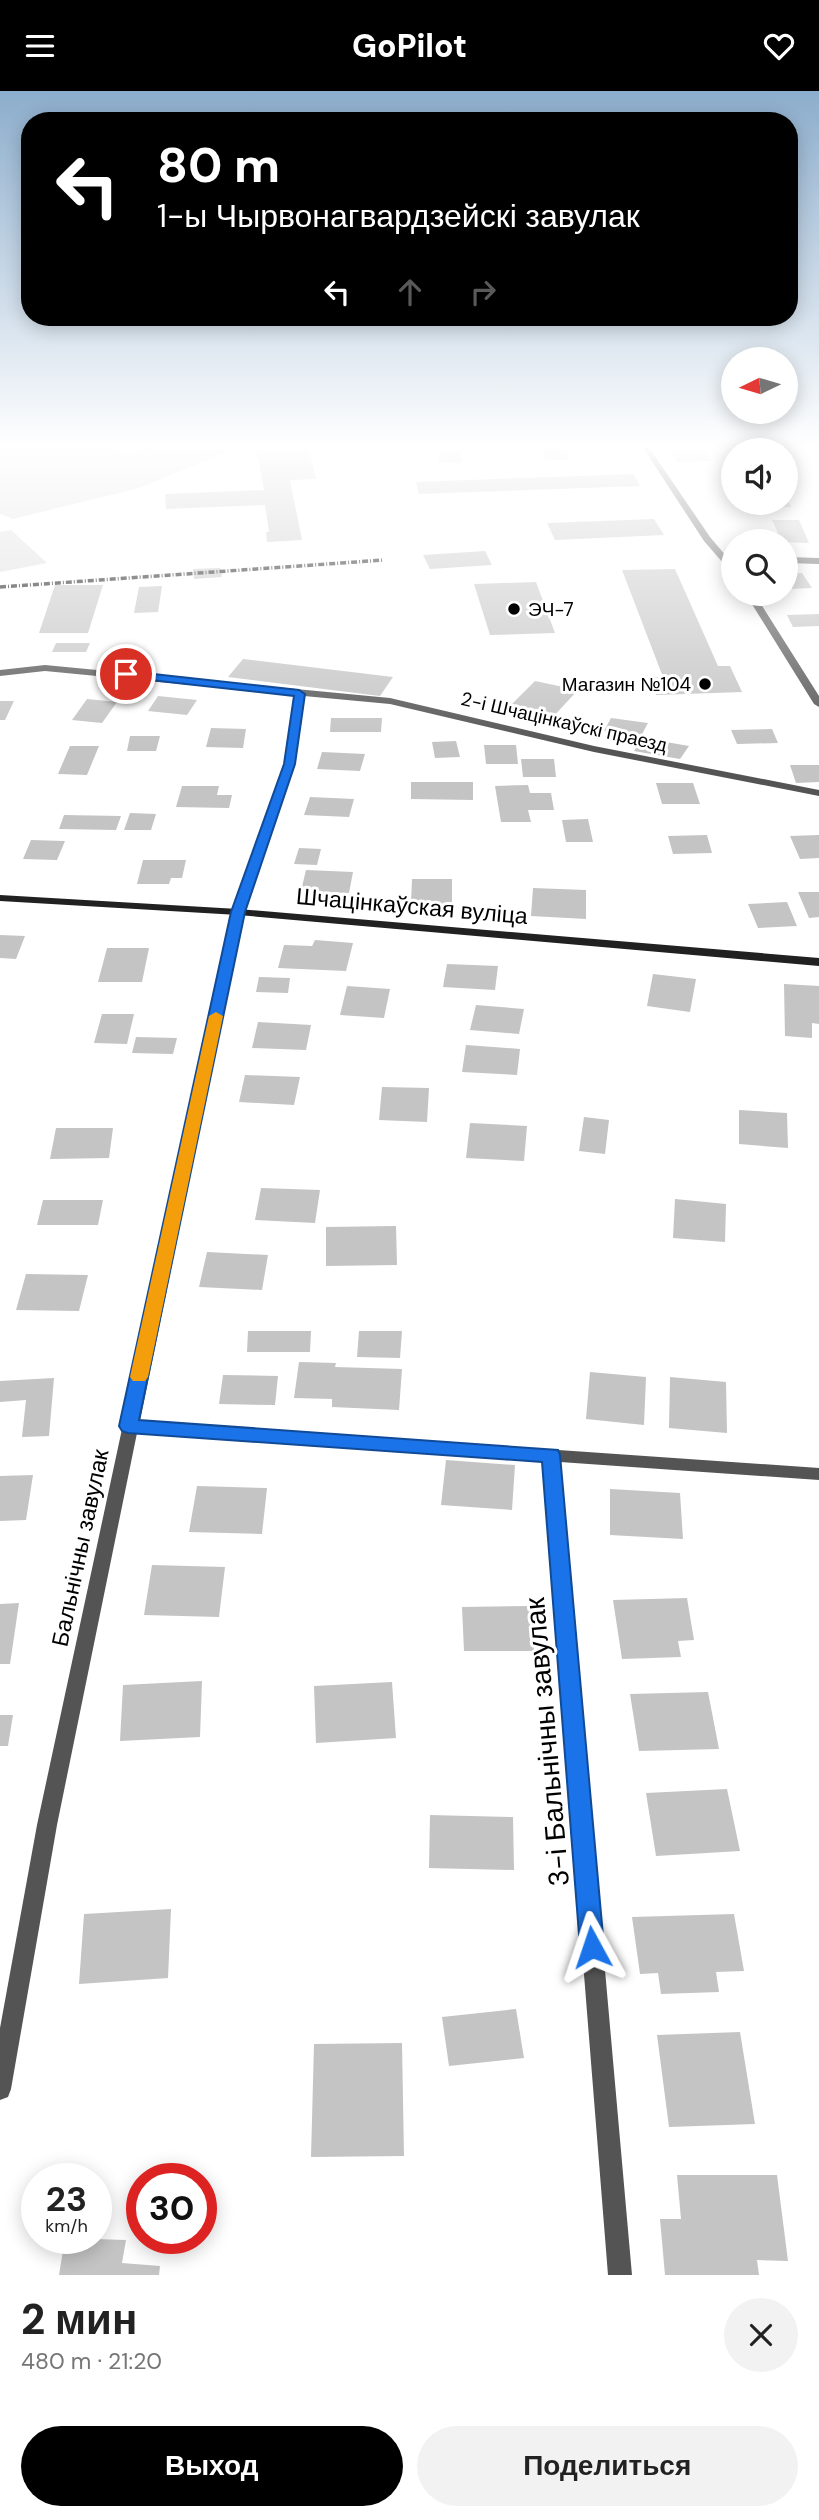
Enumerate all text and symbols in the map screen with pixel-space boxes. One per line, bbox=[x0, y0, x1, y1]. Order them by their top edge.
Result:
text: GoPilot bbox=[352, 25, 467, 67]
icon: menu bbox=[21, 27, 59, 65]
icon: heart bbox=[760, 27, 798, 65]
text: 80 m bbox=[157, 133, 280, 197]
icon: left bbox=[42, 140, 133, 231]
text: 1-ы Чырвонагвардзейскі завулак bbox=[157, 195, 640, 237]
icon: left bbox=[318, 273, 356, 311]
icon: ahead bbox=[391, 273, 429, 311]
icon: right bbox=[464, 273, 502, 311]
north arrow bbox=[721, 347, 798, 423]
map controls bbox=[721, 347, 798, 606]
button: sound bbox=[721, 438, 798, 515]
button: search bbox=[721, 529, 798, 606]
place label: ЭЧ-7 bbox=[528, 597, 574, 622]
marker: ЭЧ-7 bbox=[506, 601, 522, 617]
pin bbox=[96, 644, 156, 704]
icon: arrive bbox=[107, 655, 145, 693]
place label: Магазин №104 bbox=[562, 672, 691, 697]
marker: Магазин №104 bbox=[697, 676, 713, 692]
street label: 2-і Шчацінкаўскі праезд bbox=[458, 686, 670, 758]
street label: Шчацінкаўская вуліца bbox=[295, 881, 529, 931]
street label: Бальнічны завулак bbox=[44, 1446, 116, 1649]
street label: 3-і Бальнічны завулак bbox=[516, 1595, 578, 1888]
position arrow bbox=[555, 1910, 629, 1984]
speed limit sign: 30 bbox=[126, 2163, 217, 2254]
text: 23 bbox=[46, 2176, 87, 2222]
text: km/h bbox=[45, 2214, 88, 2238]
text: 2 мин bbox=[21, 2292, 137, 2347]
button: close bbox=[724, 2298, 798, 2372]
text: 480 m · 21:20 bbox=[21, 2346, 162, 2376]
button: Выход bbox=[21, 2426, 403, 2506]
button: Поделиться bbox=[417, 2426, 798, 2506]

